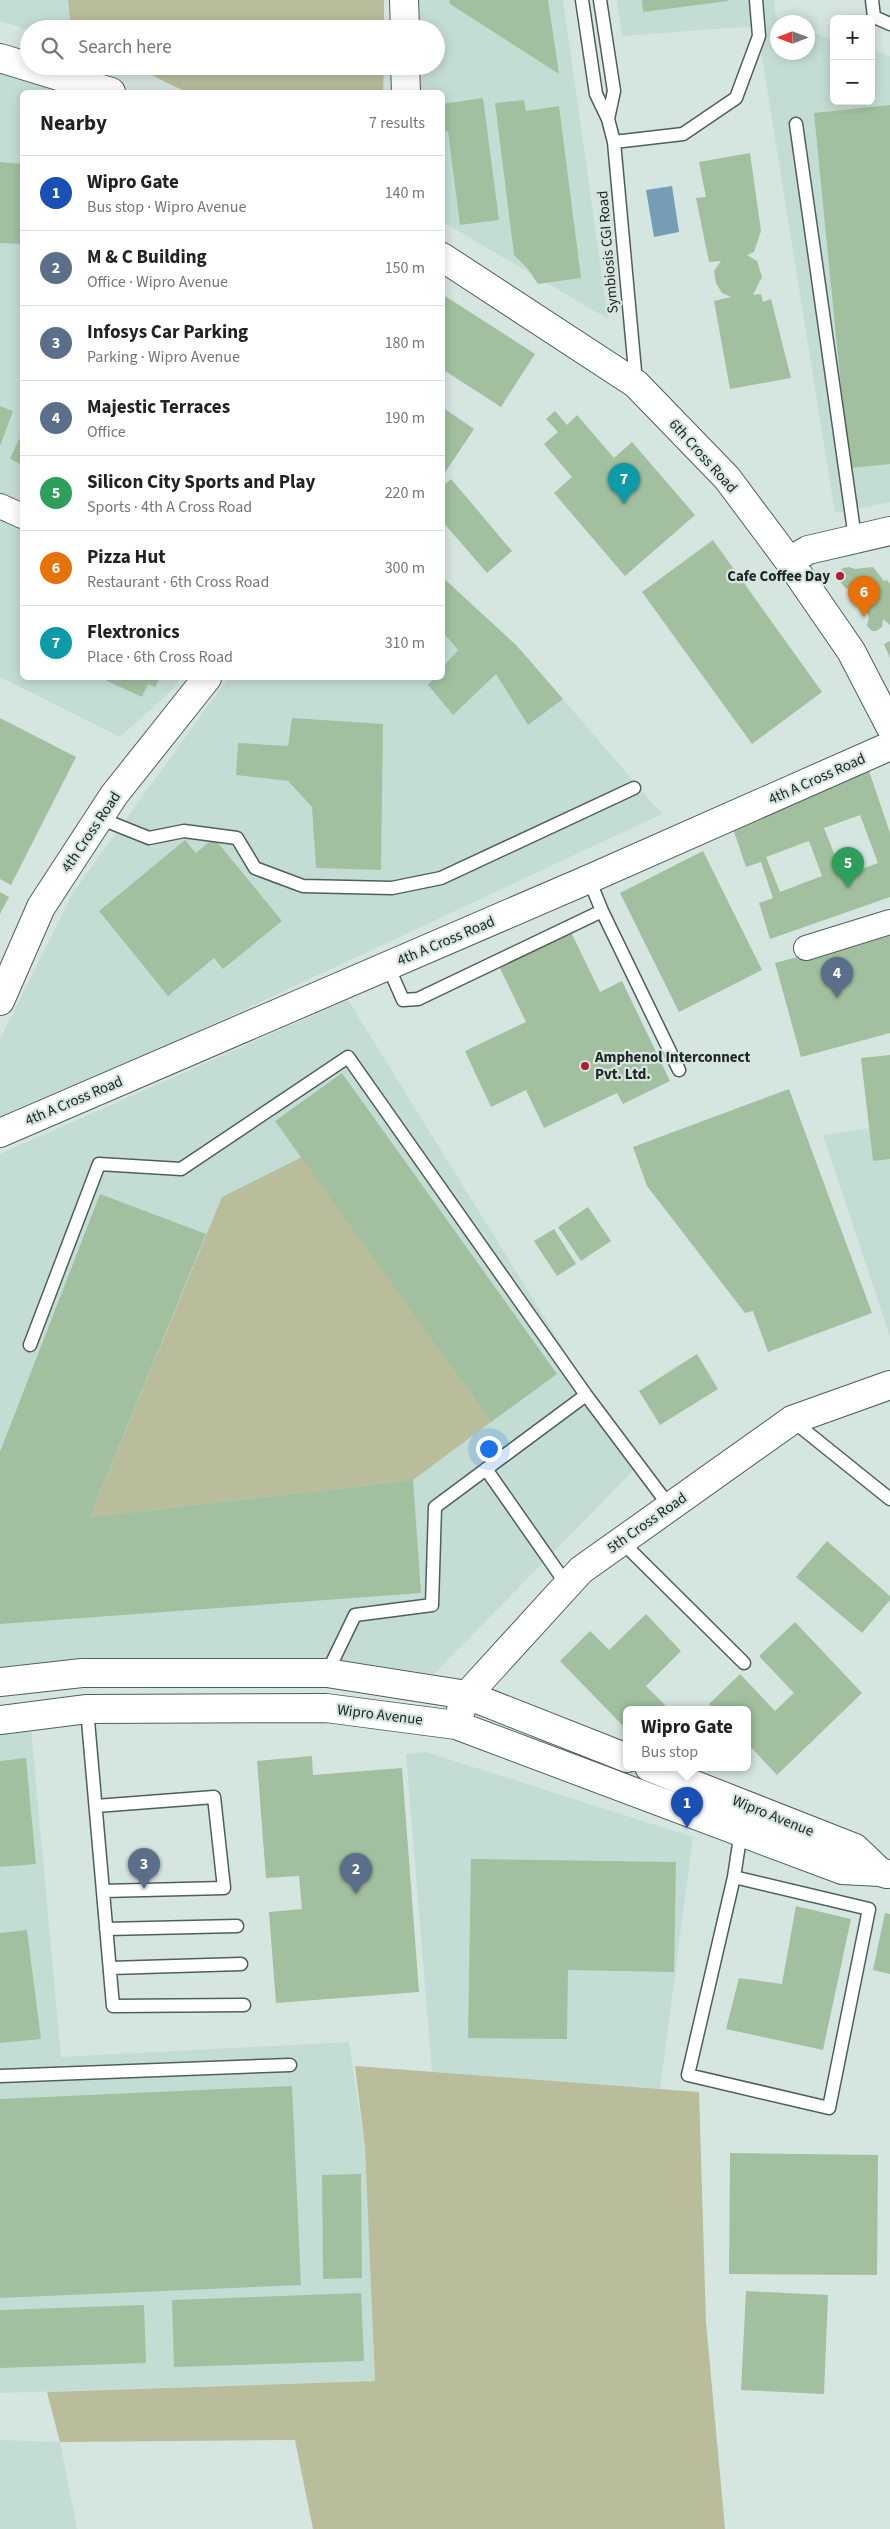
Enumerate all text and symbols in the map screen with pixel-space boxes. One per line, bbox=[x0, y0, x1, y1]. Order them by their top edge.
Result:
north arrow bbox=[770, 15, 815, 60]
map controls bbox=[830, 15, 875, 105]
button: + bbox=[830, 15, 875, 60]
search box bbox=[20, 20, 445, 75]
icon: search bbox=[38, 34, 66, 62]
text: Search here bbox=[78, 34, 172, 61]
button: − bbox=[830, 60, 875, 105]
text: Nearby bbox=[40, 108, 107, 138]
text: 7 results bbox=[369, 112, 425, 134]
text: Wipro Gate bbox=[87, 169, 179, 196]
text: 1 bbox=[52, 182, 60, 204]
text: 140 m bbox=[385, 182, 425, 204]
street label: Symbiosis CGI Road bbox=[592, 190, 624, 314]
text: Bus stop · Wipro Avenue bbox=[87, 196, 247, 218]
text: M & C Building bbox=[87, 244, 207, 271]
text: 2 bbox=[52, 257, 60, 279]
text: 150 m bbox=[385, 257, 425, 279]
text: Office · Wipro Avenue bbox=[87, 271, 228, 293]
text: Infosys Car Parking bbox=[87, 319, 248, 346]
text: 3 bbox=[52, 332, 60, 354]
text: 180 m bbox=[385, 332, 425, 354]
text: Parking · Wipro Avenue bbox=[87, 346, 240, 368]
text: Majestic Terraces bbox=[87, 394, 230, 421]
text: 4 bbox=[52, 407, 60, 429]
text: 190 m bbox=[385, 407, 425, 429]
street label: 6th Cross Road bbox=[664, 414, 742, 498]
text: Office bbox=[87, 421, 126, 443]
pin: 7 bbox=[608, 463, 640, 504]
text: Silicon City Sports and Play bbox=[87, 469, 315, 496]
text: 5 bbox=[52, 482, 60, 504]
text: 220 m bbox=[385, 482, 425, 504]
text: Sports · 4th A Cross Road bbox=[87, 496, 252, 518]
text: Pizza Hut bbox=[87, 544, 165, 571]
text: 6 bbox=[52, 557, 60, 579]
text: 300 m bbox=[385, 557, 425, 579]
place label: Cafe Coffee Day bbox=[727, 566, 830, 587]
marker: Cafe Coffee Day bbox=[834, 570, 846, 582]
text: Restaurant · 6th Cross Road bbox=[87, 571, 269, 593]
pin: 6 bbox=[848, 576, 880, 617]
text: Flextronics bbox=[87, 619, 180, 646]
text: 7 bbox=[52, 632, 60, 654]
text: 310 m bbox=[385, 632, 425, 654]
text: Place · 6th Cross Road bbox=[87, 646, 233, 668]
street label: 4th A Cross Road bbox=[765, 748, 869, 810]
street label: 4th Cross Road bbox=[56, 788, 126, 876]
pin: 5 bbox=[832, 847, 864, 888]
street label: 4th A Cross Road bbox=[394, 911, 498, 971]
pin: 4 bbox=[821, 957, 853, 998]
place label: Amphenol Interconnect Pvt. Ltd. bbox=[594, 1047, 750, 1085]
marker: Amphenol Interconnect Pvt. Ltd. bbox=[579, 1060, 591, 1072]
street label: 4th A Cross Road bbox=[22, 1071, 126, 1131]
your location bbox=[476, 1436, 502, 1462]
street label: 5th Cross Road bbox=[603, 1488, 691, 1558]
street label: Wipro Avenue bbox=[336, 1699, 424, 1731]
popup bbox=[623, 1706, 751, 1771]
text: Wipro Gate bbox=[641, 1714, 733, 1741]
text: Bus stop bbox=[641, 1741, 698, 1763]
pin: 1 bbox=[671, 1787, 703, 1828]
street label: Wipro Avenue bbox=[729, 1790, 817, 1842]
pin: 3 bbox=[128, 1848, 160, 1889]
pin: 2 bbox=[340, 1853, 372, 1894]

